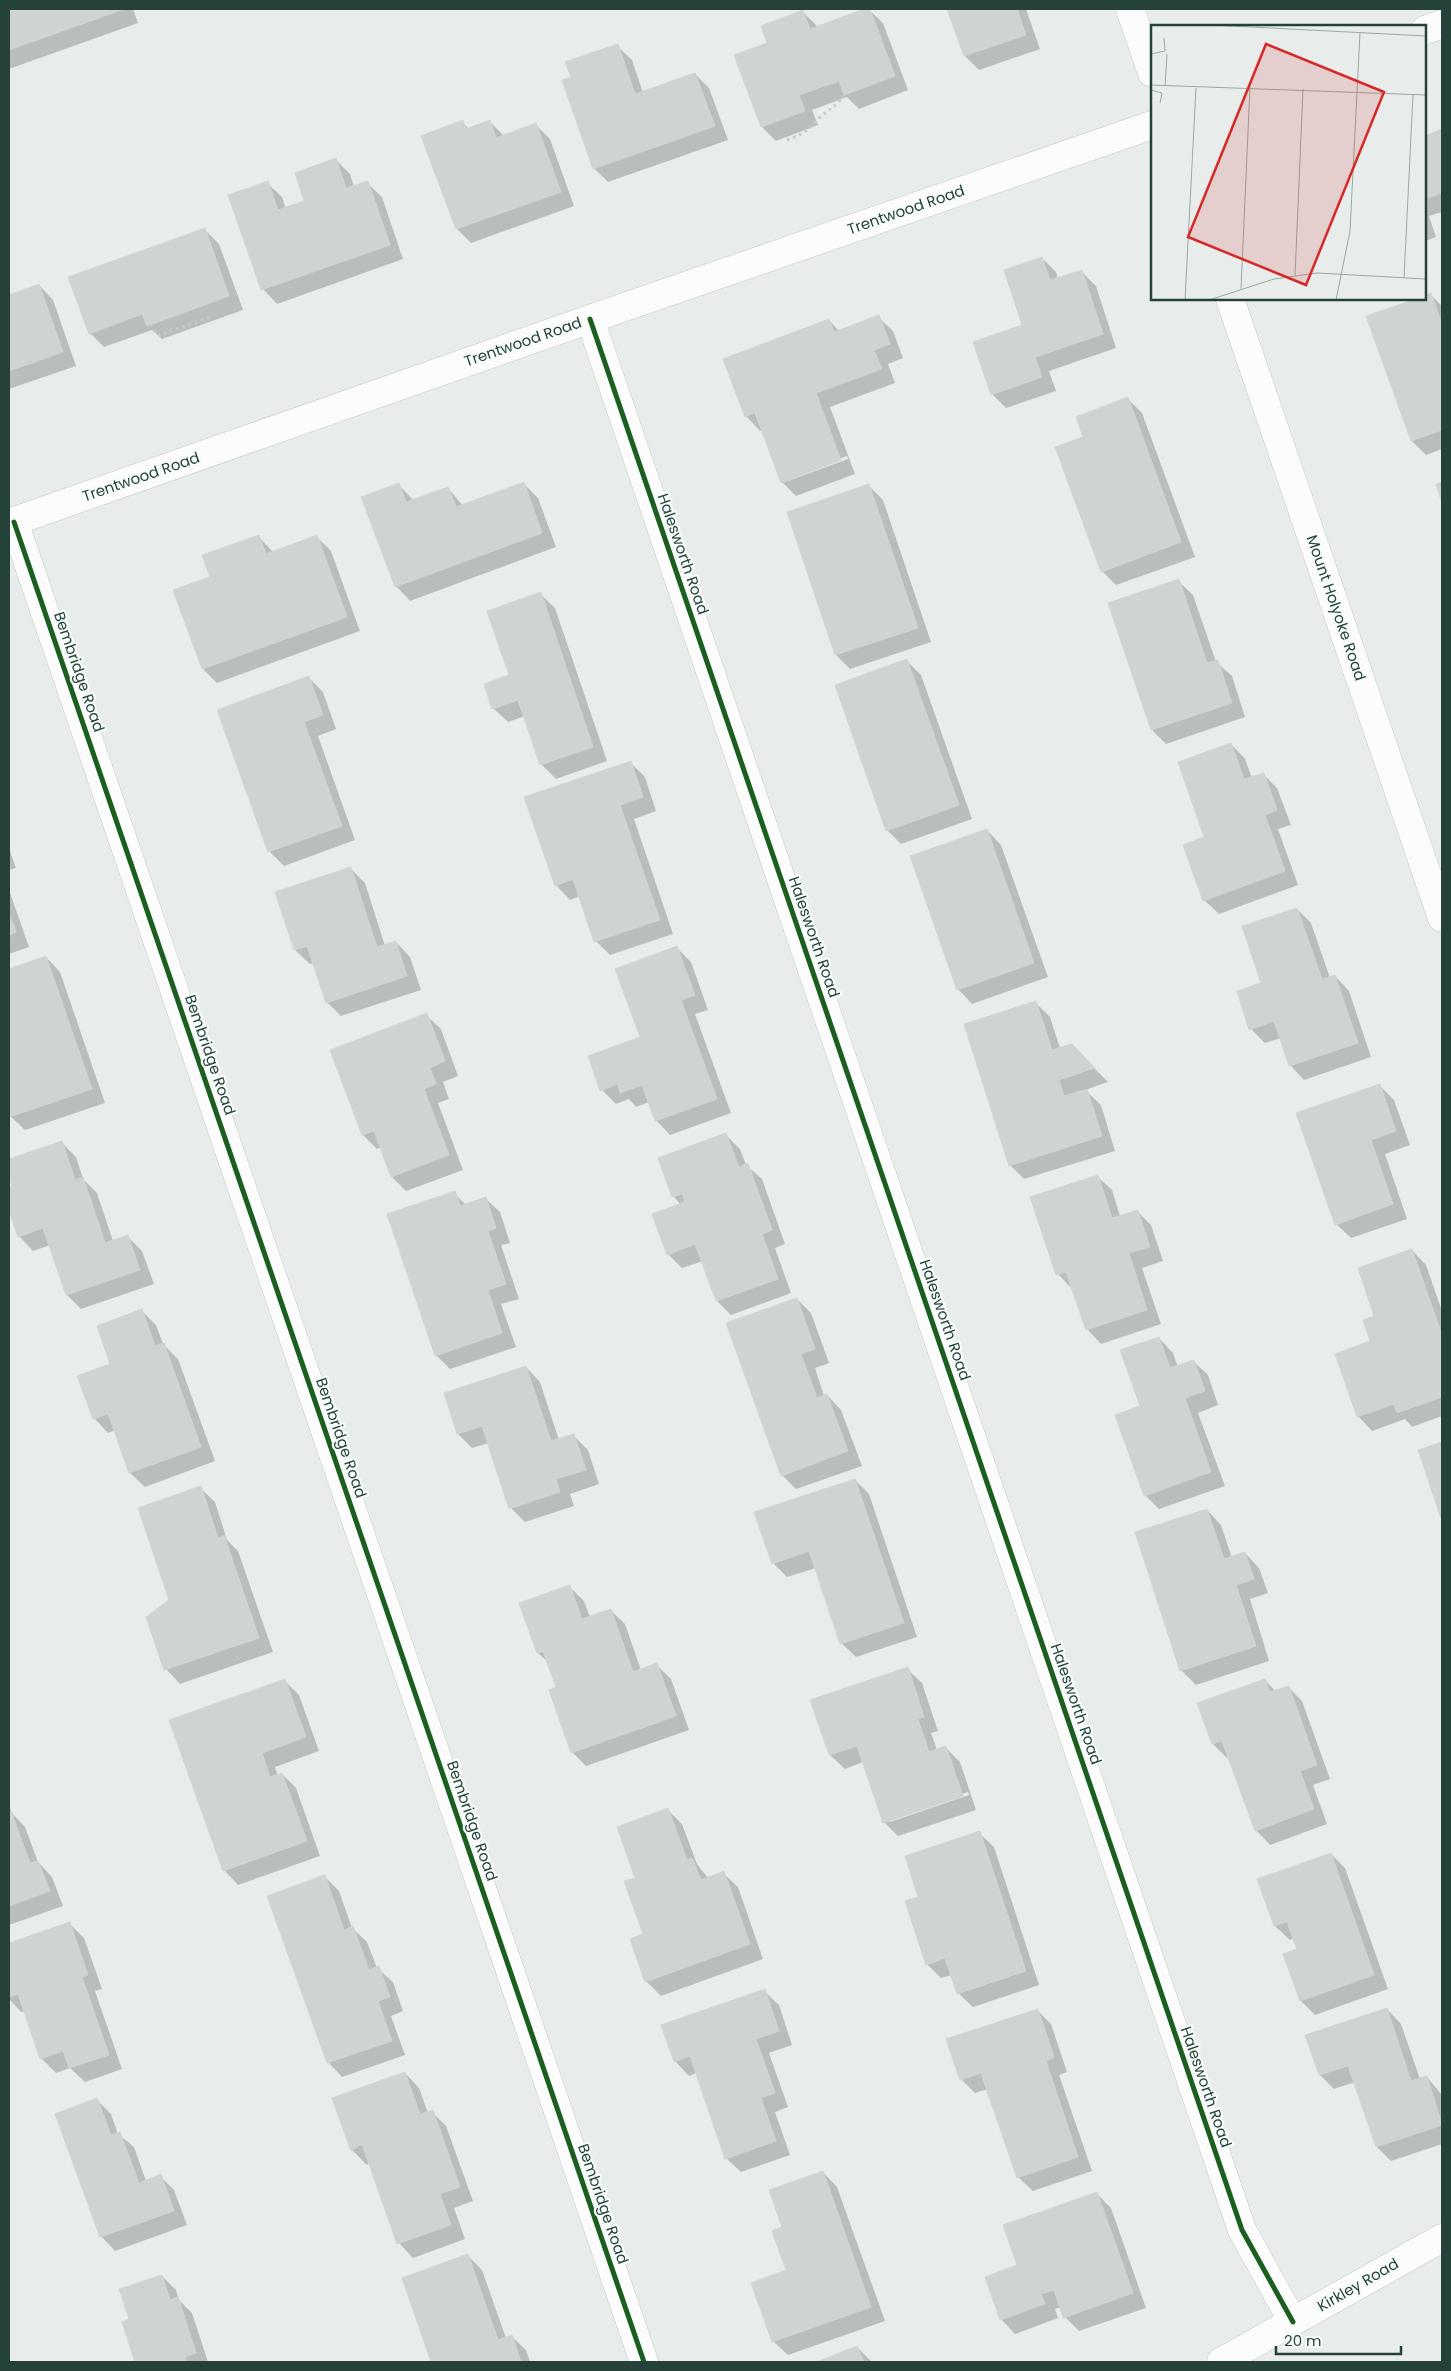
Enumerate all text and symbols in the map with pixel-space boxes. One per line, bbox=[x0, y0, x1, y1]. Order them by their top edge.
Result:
inset map bbox=[1151, 25, 1426, 300]
street label: Trentwood Road bbox=[844, 180, 967, 239]
street label: Trentwood Road bbox=[461, 312, 584, 371]
street label: Trentwood Road bbox=[79, 447, 202, 506]
street label: Halesworth Road bbox=[653, 490, 714, 617]
street label: Mount Holyoke Road bbox=[1302, 532, 1371, 684]
street label: Bembridge Road bbox=[49, 609, 110, 735]
street label: Halesworth Road bbox=[784, 873, 845, 1000]
street label: Bembridge Road bbox=[180, 992, 241, 1118]
street label: Halesworth Road bbox=[915, 1256, 976, 1383]
street label: Bembridge Road bbox=[311, 1375, 372, 1501]
street label: Halesworth Road bbox=[1046, 1640, 1107, 1767]
street label: Bembridge Road bbox=[442, 1758, 503, 1884]
street label: Halesworth Road bbox=[1176, 2023, 1237, 2150]
street label: Bembridge Road bbox=[573, 2141, 634, 2267]
street label: Kirkley Road bbox=[1313, 2253, 1402, 2316]
scale bar bbox=[1276, 2324, 1401, 2356]
text: 20 m bbox=[1284, 2330, 1322, 2351]

